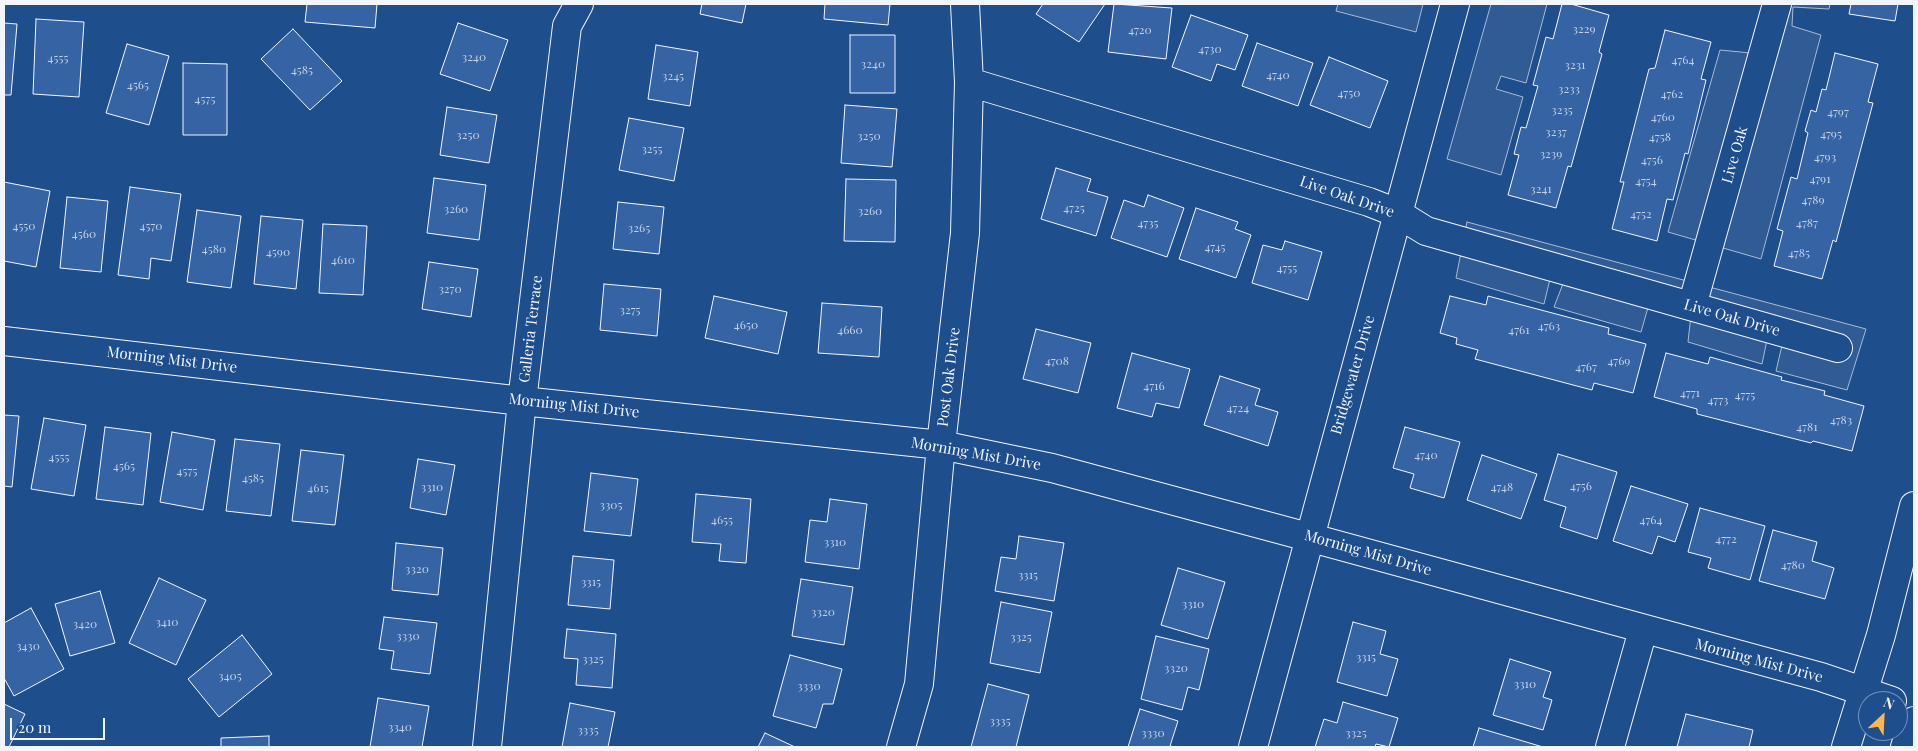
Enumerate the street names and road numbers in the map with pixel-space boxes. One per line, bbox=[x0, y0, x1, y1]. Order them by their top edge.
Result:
street label: Live Oak bbox=[1718, 124, 1752, 186]
street label: Live Oak Drive bbox=[1297, 172, 1397, 222]
street label: Galleria Terrace bbox=[515, 274, 547, 384]
street label: Live Oak Drive bbox=[1682, 296, 1782, 340]
street label: Bridgewater Drive bbox=[1327, 313, 1379, 437]
street label: Post Oak Drive bbox=[934, 326, 964, 428]
street label: Morning Mist Drive bbox=[106, 343, 238, 377]
street label: Morning Mist Drive bbox=[508, 390, 640, 422]
street label: Morning Mist Drive bbox=[910, 434, 1042, 474]
street label: Morning Mist Drive bbox=[1302, 526, 1434, 580]
street label: Morning Mist Drive bbox=[1693, 635, 1825, 687]

